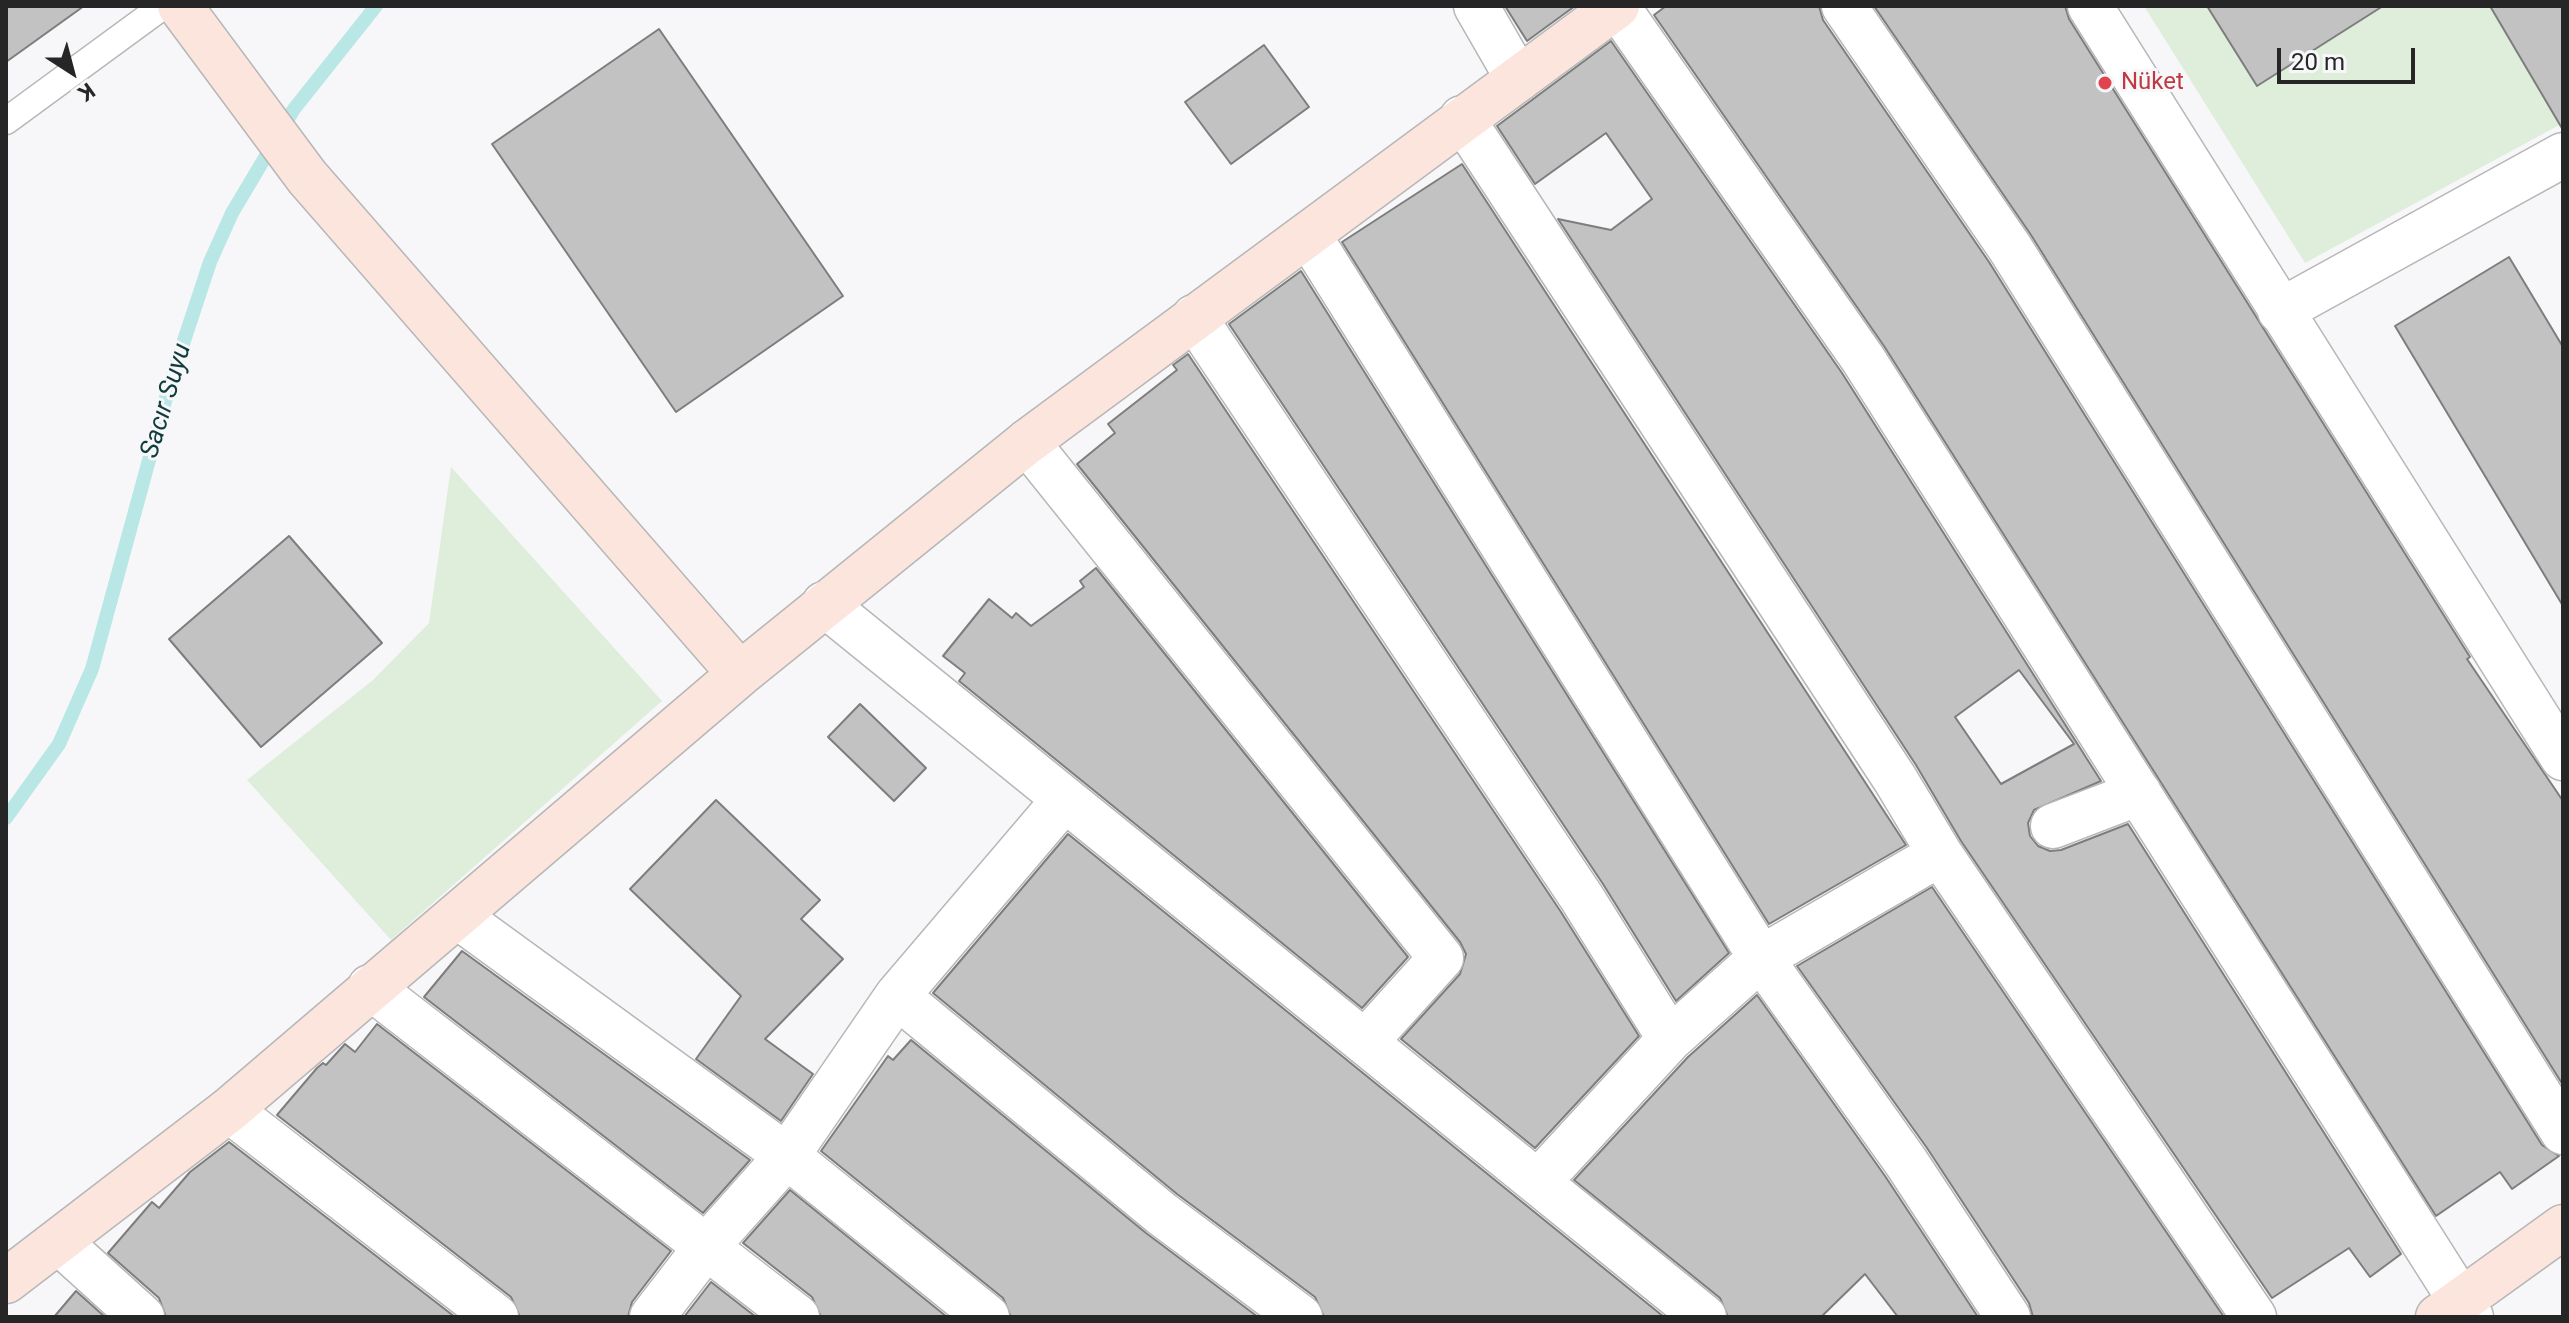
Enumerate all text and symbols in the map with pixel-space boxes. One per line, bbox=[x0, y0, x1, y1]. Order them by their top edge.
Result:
north arrow bbox=[32, 32, 112, 112]
scale bar bbox=[2281, 32, 2419, 82]
text: 20 m bbox=[2291, 48, 2345, 76]
place label: Nüket bbox=[2121, 69, 2184, 97]
marker: Nüket bbox=[2096, 74, 2114, 92]
text: K bbox=[73, 78, 99, 106]
water label: Sacır Suyu bbox=[135, 340, 199, 462]

